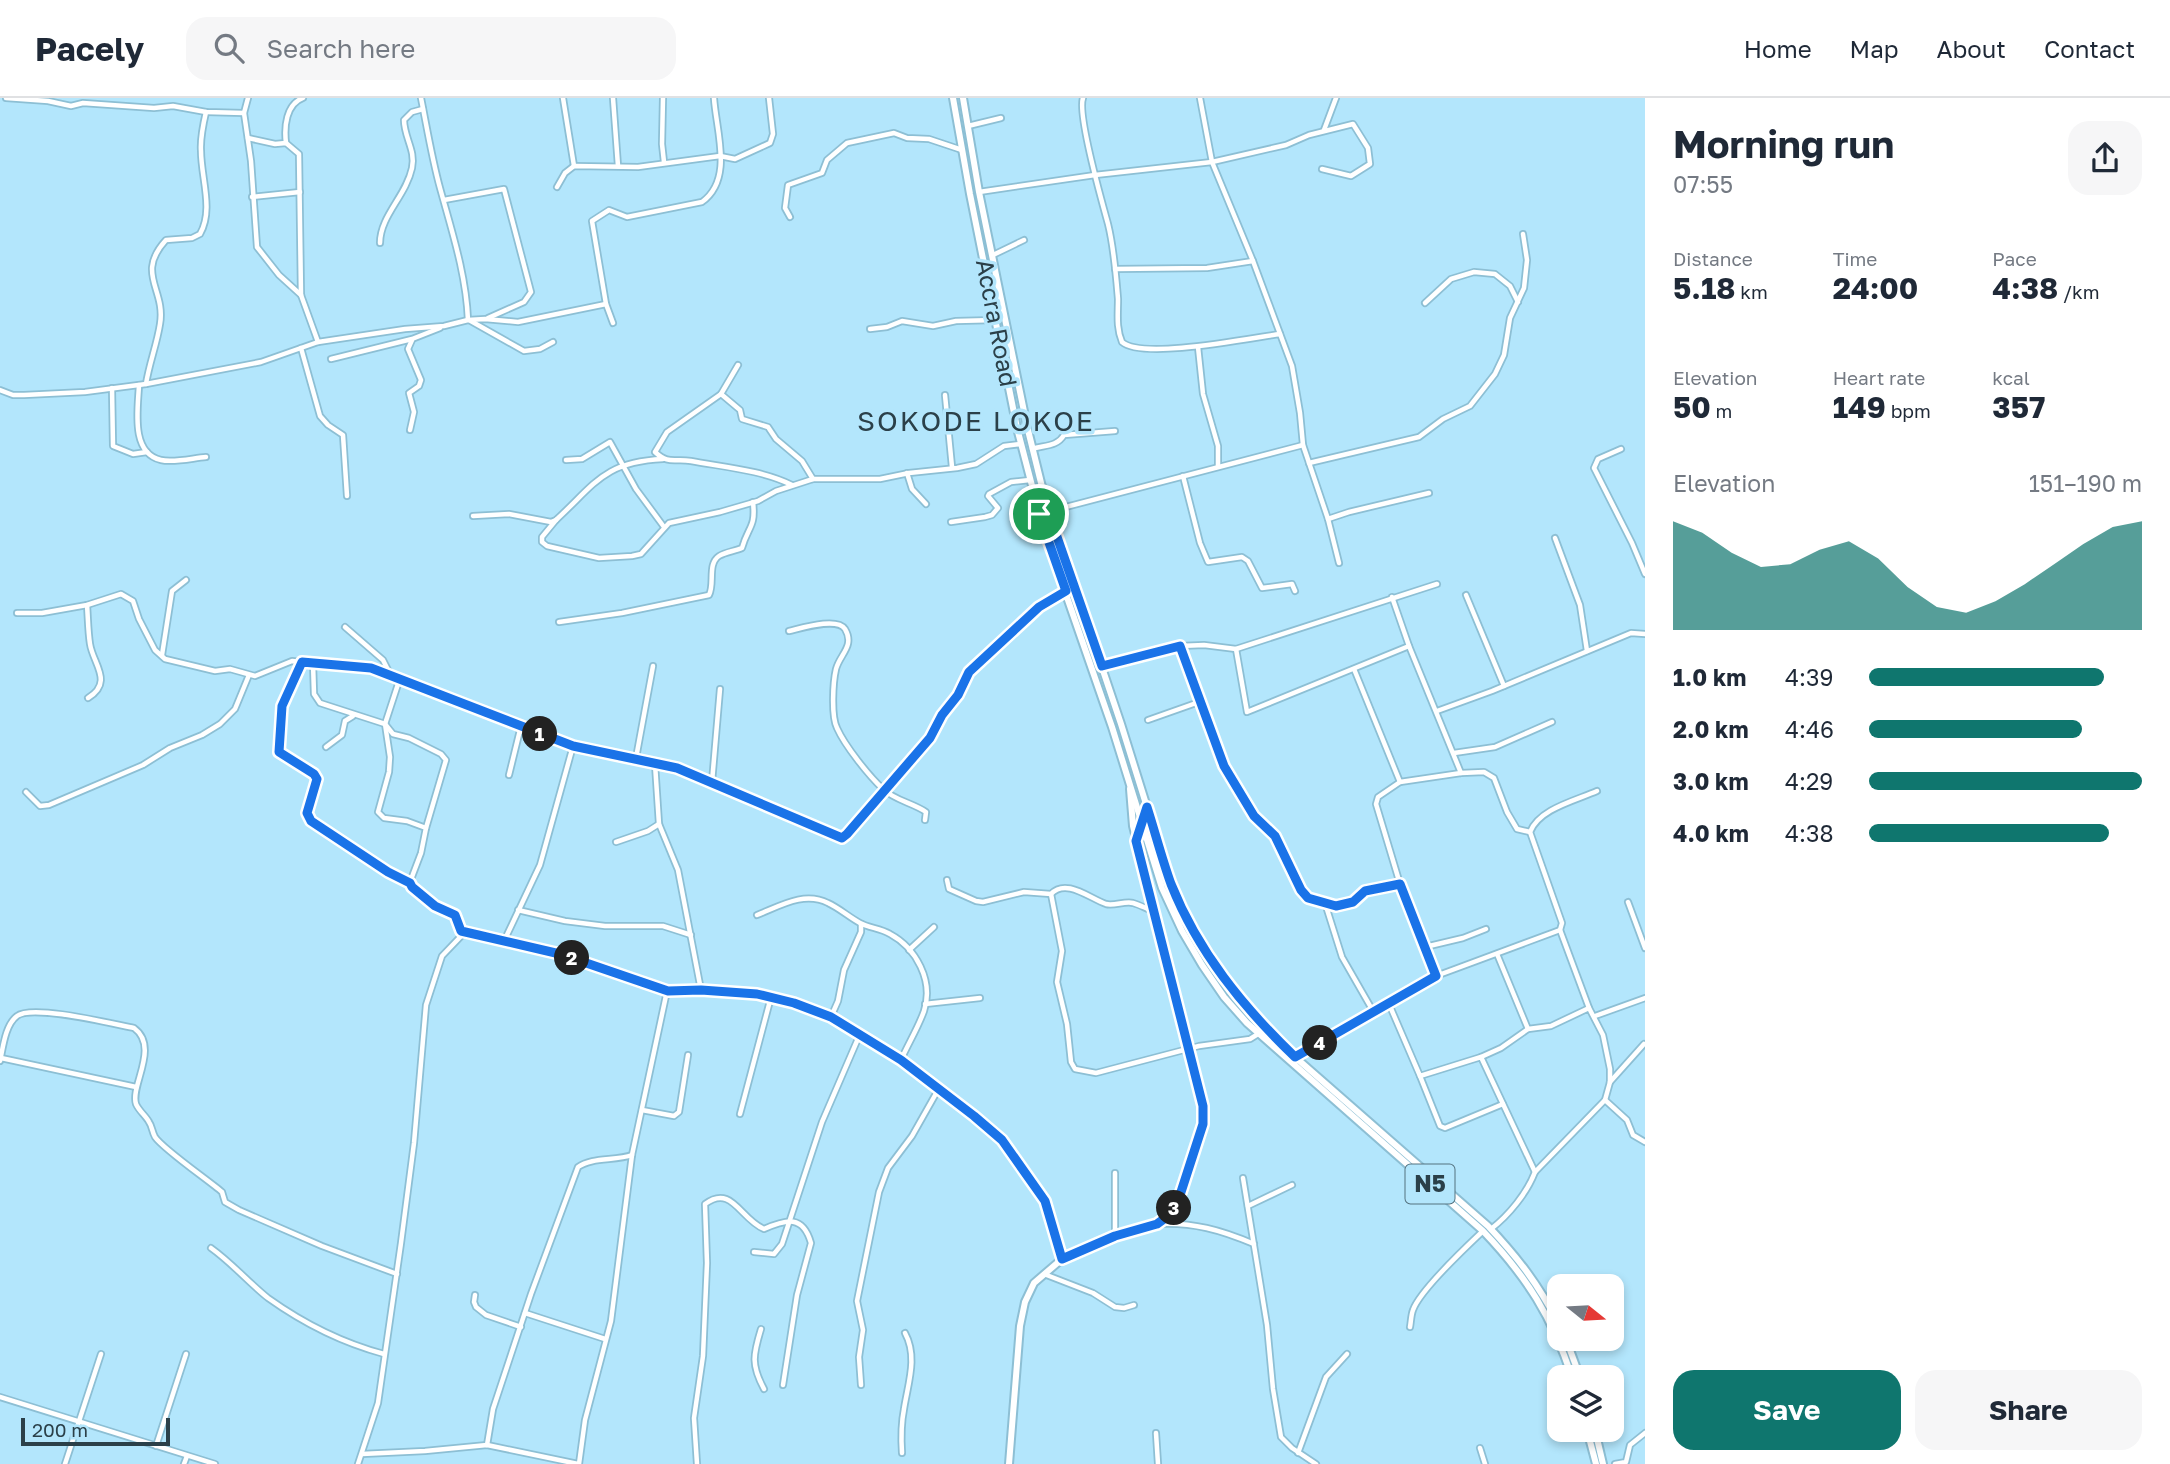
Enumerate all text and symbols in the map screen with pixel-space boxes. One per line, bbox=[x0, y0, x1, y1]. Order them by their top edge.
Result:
search box bbox=[186, 17, 676, 80]
text: Pacely bbox=[35, 29, 144, 68]
icon: search bbox=[210, 29, 248, 67]
text: Search here bbox=[266, 33, 415, 64]
text: Home bbox=[1744, 34, 1812, 63]
text: Map bbox=[1850, 34, 1899, 63]
text: About bbox=[1937, 34, 2006, 63]
text: Contact bbox=[2044, 34, 2135, 63]
text: Morning run bbox=[1673, 121, 1894, 166]
button: share bbox=[2068, 121, 2142, 195]
text: 07:55 bbox=[1673, 170, 1733, 198]
text: Distance bbox=[1673, 247, 1753, 270]
text: Time bbox=[1833, 247, 1877, 270]
text: Pace bbox=[1992, 247, 2037, 270]
street label: Accra Road bbox=[971, 256, 1024, 389]
text: 5.18 bbox=[1673, 270, 1736, 306]
text: 24:00 bbox=[1833, 270, 1918, 306]
text: 4:38 bbox=[1992, 270, 2058, 306]
text: km bbox=[1736, 280, 1768, 303]
text: /km bbox=[2058, 280, 2100, 303]
text: Elevation bbox=[1673, 366, 1758, 389]
text: Heart rate bbox=[1833, 366, 1925, 389]
text: kcal bbox=[1992, 366, 2030, 389]
text: 50 bbox=[1673, 389, 1711, 425]
text: 149 bbox=[1833, 389, 1886, 425]
text: 357 bbox=[1992, 389, 2045, 425]
text: m bbox=[1711, 399, 1732, 422]
text: bpm bbox=[1886, 399, 1931, 422]
district label: SOKODE LOKOE bbox=[857, 404, 1095, 437]
text: Elevation bbox=[1673, 469, 1775, 497]
text: 151–190 m bbox=[2029, 469, 2142, 497]
pin bbox=[1009, 484, 1069, 544]
icon: arrive bbox=[1020, 495, 1058, 533]
text: 1.0 km bbox=[1673, 663, 1746, 691]
text: 4:39 bbox=[1785, 663, 1833, 691]
text: 2.0 km bbox=[1673, 715, 1749, 743]
text: 4:46 bbox=[1785, 715, 1834, 743]
pin: 1 bbox=[522, 716, 558, 752]
text: 1 bbox=[535, 722, 544, 745]
text: 3.0 km bbox=[1673, 767, 1749, 795]
text: 4:29 bbox=[1785, 767, 1833, 795]
text: 4.0 km bbox=[1673, 819, 1749, 847]
text: 4:38 bbox=[1785, 819, 1833, 847]
pin: 2 bbox=[554, 940, 590, 976]
text: 2 bbox=[566, 946, 577, 969]
pin: 4 bbox=[1302, 1026, 1338, 1060]
text: 4 bbox=[1314, 1031, 1325, 1054]
road number: N5 bbox=[1406, 1164, 1454, 1204]
pin: 3 bbox=[1156, 1190, 1192, 1226]
text: 3 bbox=[1168, 1196, 1179, 1219]
north arrow bbox=[1547, 1274, 1624, 1351]
map controls bbox=[1547, 1274, 1624, 1442]
button: layers bbox=[1547, 1365, 1624, 1442]
button: Save bbox=[1673, 1370, 1901, 1450]
button: Share bbox=[1915, 1370, 2142, 1450]
scale bar bbox=[21, 1415, 170, 1447]
text: 200 m bbox=[32, 1418, 88, 1441]

